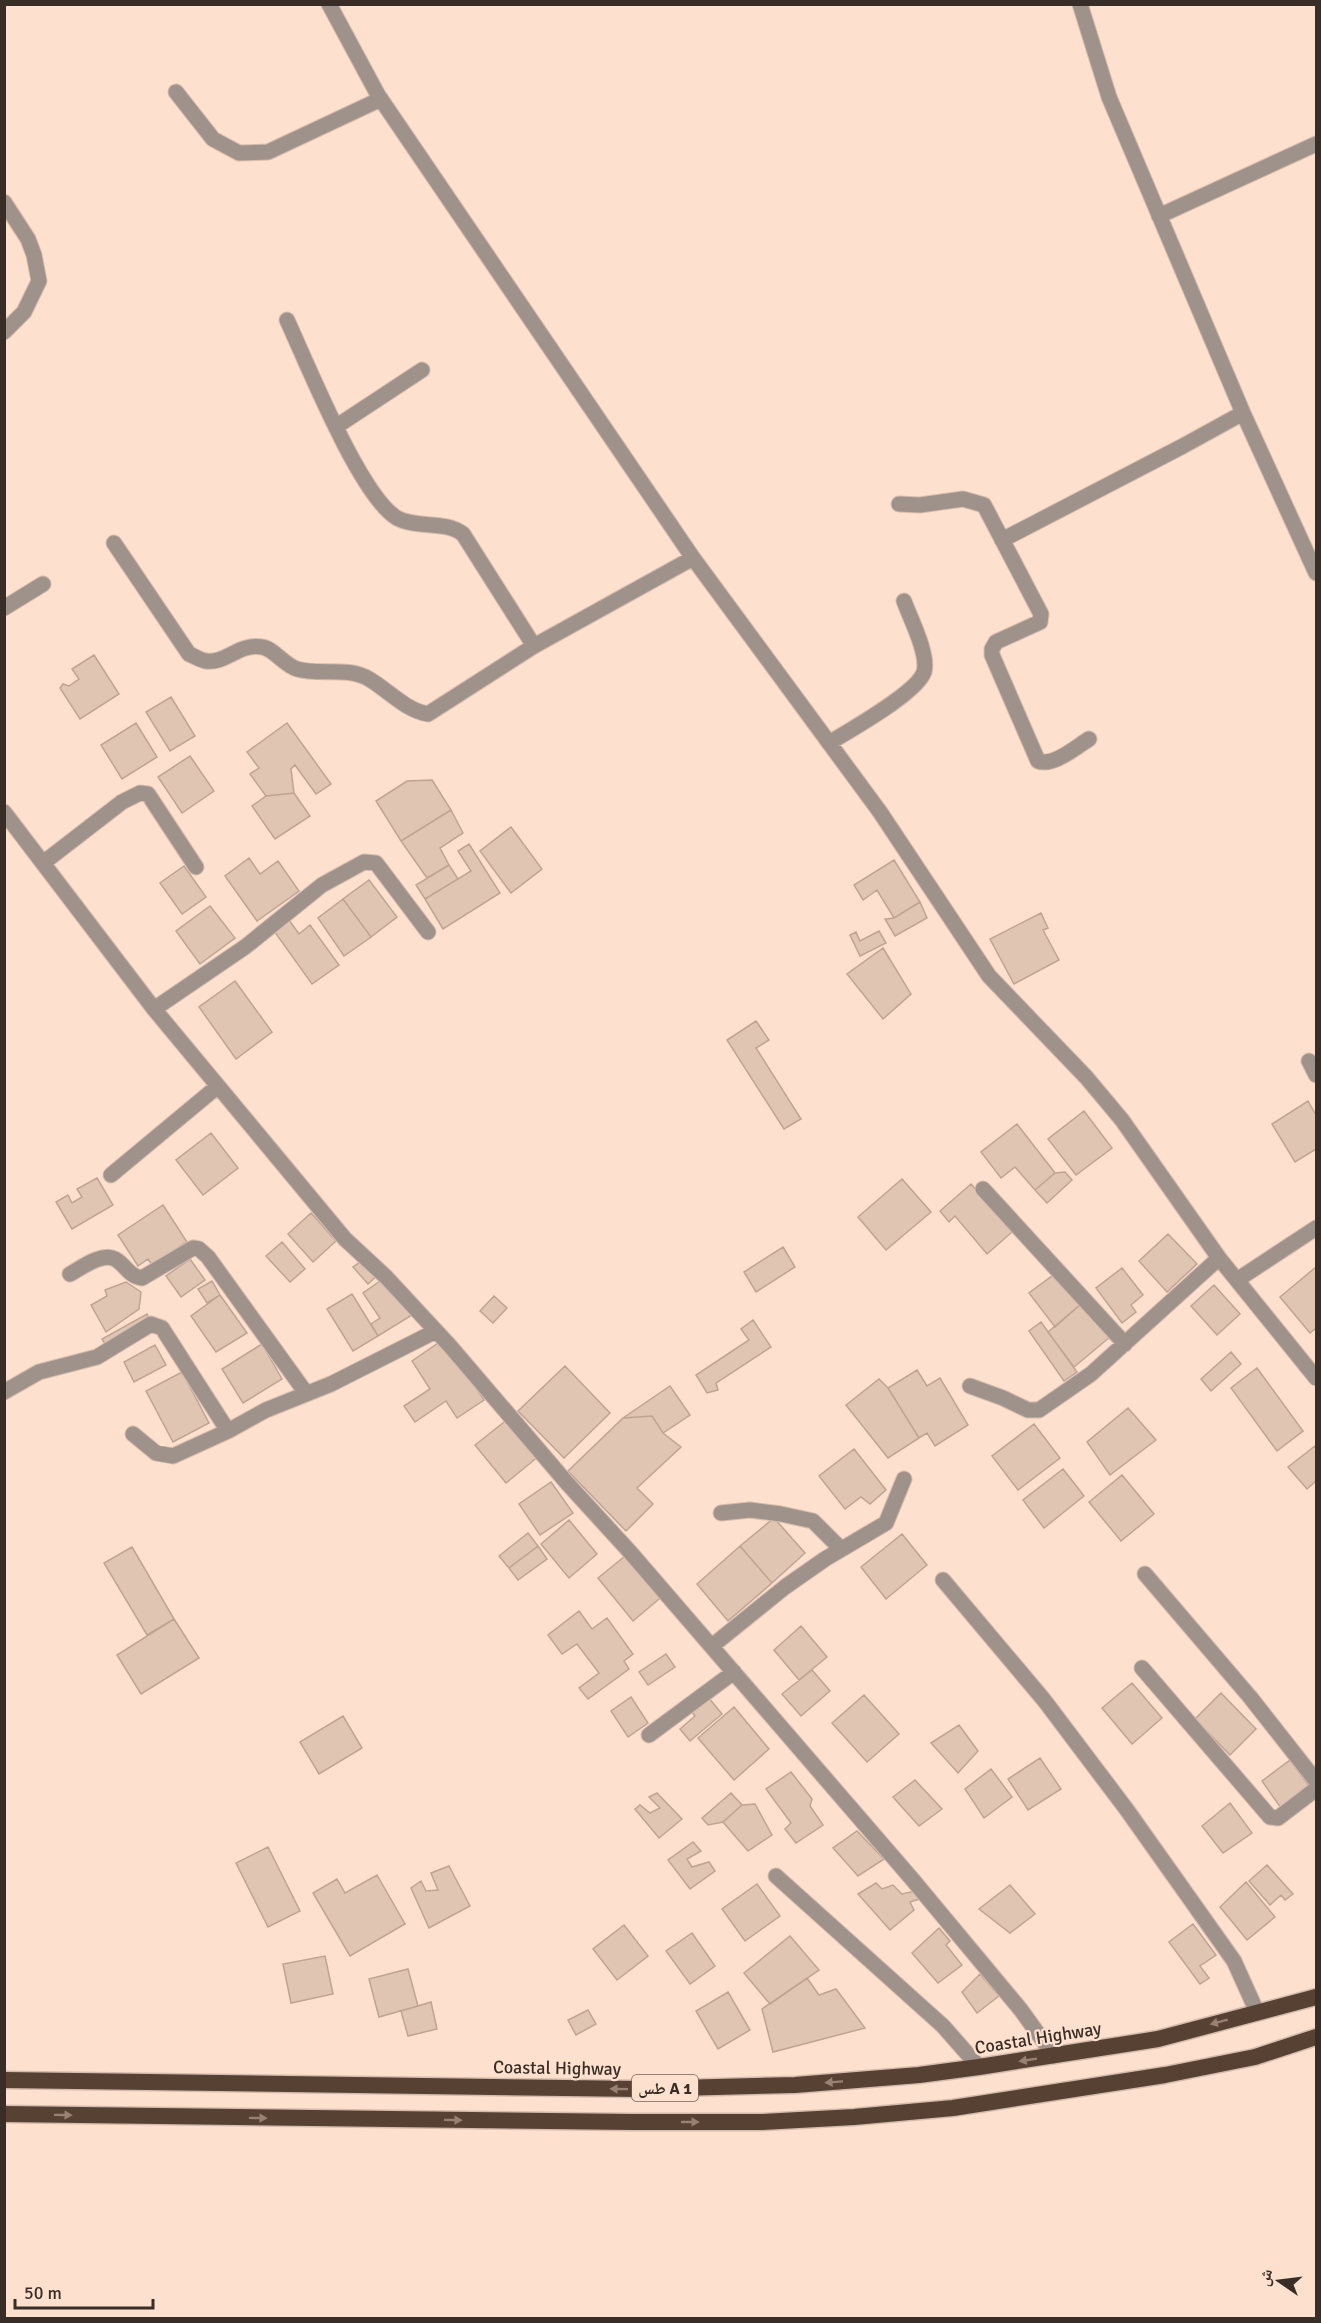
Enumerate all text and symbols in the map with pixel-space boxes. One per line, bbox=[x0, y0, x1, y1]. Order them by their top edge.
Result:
street label: Coastal Highway bbox=[973, 2017, 1103, 2059]
one-way arrow bbox=[1210, 2018, 1228, 2027]
one-way arrow bbox=[1018, 2055, 1037, 2064]
street label: Coastal Highway bbox=[493, 2056, 622, 2080]
road number: طس A 1 bbox=[632, 2075, 698, 2101]
one-way arrow bbox=[825, 2077, 844, 2087]
one-way arrow bbox=[609, 2084, 628, 2093]
one-way arrow bbox=[53, 2110, 72, 2120]
one-way arrow bbox=[248, 2113, 267, 2123]
one-way arrow bbox=[443, 2115, 462, 2125]
one-way arrow bbox=[680, 2117, 699, 2127]
north arrow bbox=[1249, 2251, 1309, 2311]
text: ش bbox=[1254, 2267, 1277, 2288]
scale bar bbox=[15, 2272, 153, 2310]
text: 50 m bbox=[24, 2282, 62, 2304]

